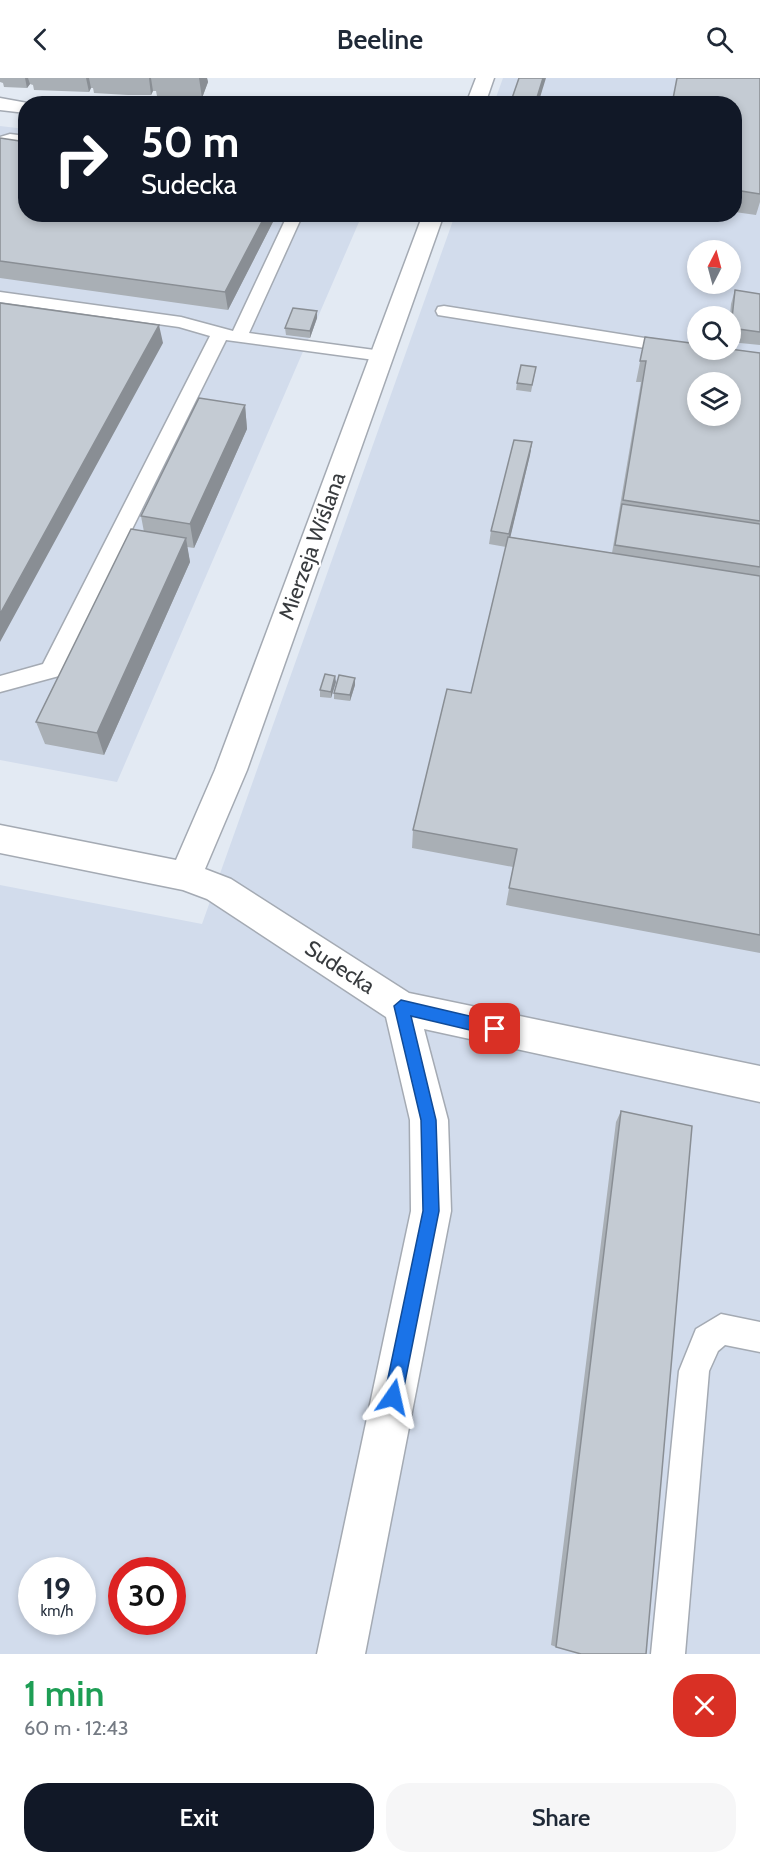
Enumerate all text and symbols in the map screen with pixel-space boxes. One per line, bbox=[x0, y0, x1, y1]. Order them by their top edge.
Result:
icon: back bbox=[24, 23, 57, 56]
text: Beeline bbox=[337, 23, 423, 56]
icon: search bbox=[703, 23, 736, 56]
text: 50 m bbox=[141, 116, 239, 168]
icon: right bbox=[42, 120, 120, 198]
text: Sudecka bbox=[141, 168, 237, 201]
north arrow bbox=[687, 240, 741, 294]
map controls bbox=[687, 240, 741, 426]
button: search bbox=[687, 306, 741, 360]
button: layers bbox=[687, 372, 741, 426]
street label: Mierzeja Wiślana bbox=[273, 468, 351, 624]
street label: Sudecka bbox=[300, 934, 380, 1000]
pin bbox=[469, 1003, 520, 1054]
icon: arrive bbox=[478, 1012, 511, 1045]
position arrow bbox=[361, 1365, 425, 1429]
speed limit sign: 30 bbox=[108, 1557, 186, 1635]
text: 19 bbox=[43, 1570, 71, 1607]
text: km/h bbox=[41, 1602, 73, 1620]
text: 1 min bbox=[24, 1671, 104, 1715]
button: close bbox=[673, 1674, 736, 1737]
text: 60 m · 12:43 bbox=[24, 1716, 129, 1740]
button: Exit bbox=[24, 1783, 374, 1852]
button: Share bbox=[386, 1783, 736, 1852]

